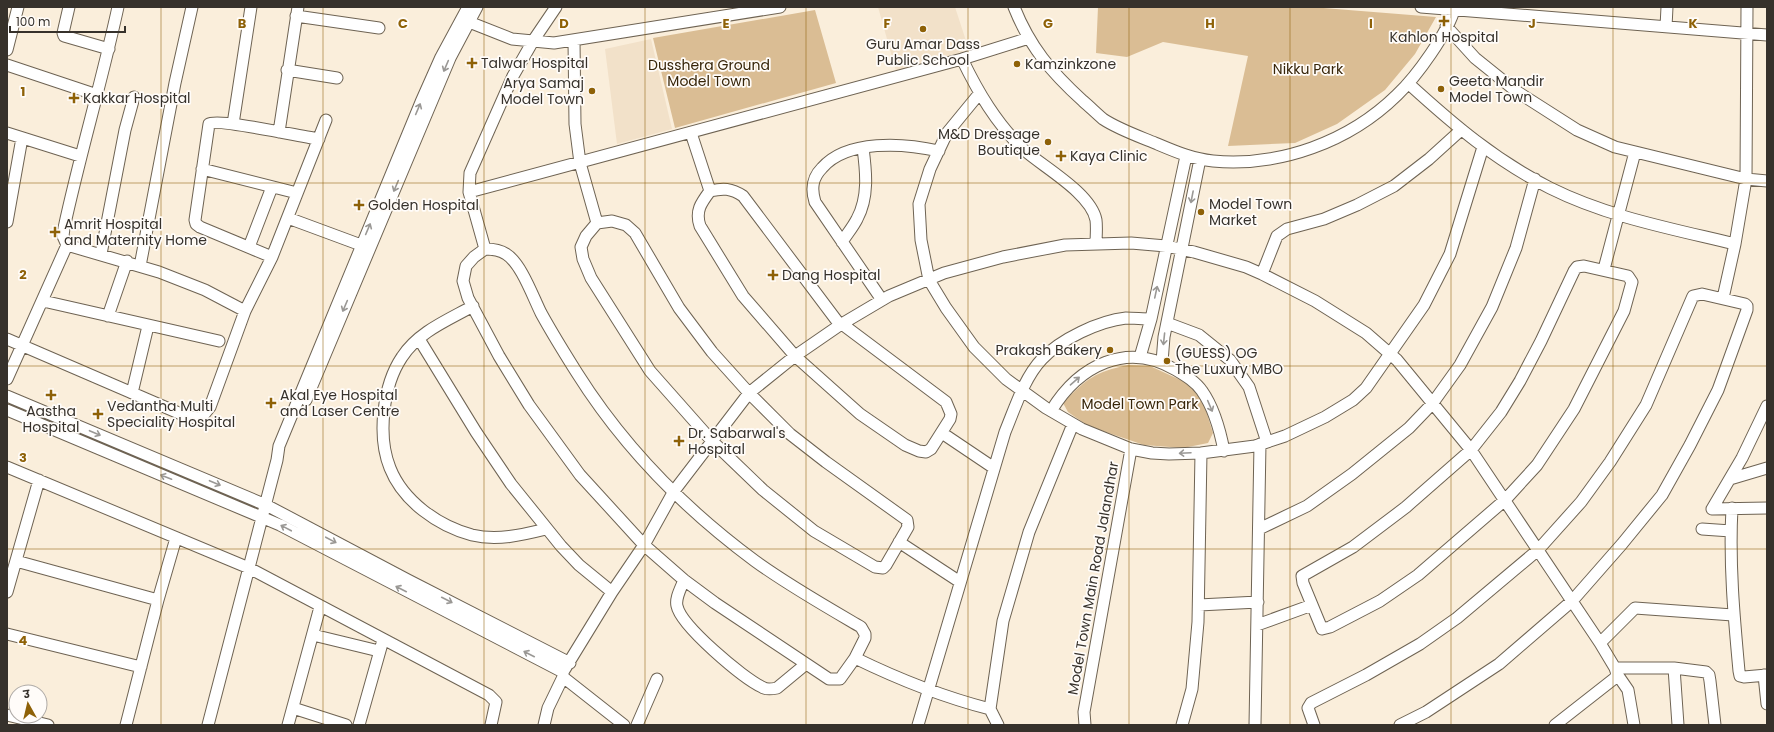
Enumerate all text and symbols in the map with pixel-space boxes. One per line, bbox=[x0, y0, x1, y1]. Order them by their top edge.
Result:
scale bar bbox=[10, 8, 125, 34]
text: 100 m bbox=[16, 13, 50, 30]
text: B bbox=[238, 14, 247, 33]
text: C bbox=[398, 14, 408, 33]
text: D bbox=[559, 14, 569, 33]
text: E bbox=[722, 14, 730, 33]
text: F bbox=[883, 14, 891, 33]
text: G bbox=[1043, 14, 1053, 33]
text: H bbox=[1205, 14, 1215, 33]
text: I bbox=[1369, 14, 1373, 33]
text: J bbox=[1528, 14, 1536, 33]
text: K bbox=[1688, 14, 1698, 33]
marker: Kahlon Hospital bbox=[1438, 15, 1450, 27]
marker: Guru Amar Dass Public School bbox=[918, 24, 928, 34]
place label: Kahlon Hospital bbox=[1390, 27, 1498, 47]
place label: Guru Amar Dass Public School bbox=[866, 34, 980, 70]
place label: Talwar Hospital bbox=[481, 53, 588, 73]
place label: Kamzinkzone bbox=[1025, 54, 1117, 74]
park label: Dusshera Ground Model Town bbox=[648, 55, 770, 91]
marker: Talwar Hospital bbox=[466, 57, 478, 69]
marker: Kamzinkzone bbox=[1012, 59, 1022, 69]
park label: Nikku Park bbox=[1273, 59, 1344, 79]
one-way arrow bbox=[442, 60, 450, 72]
place label: Geeta Mandir Model Town bbox=[1449, 71, 1544, 107]
place label: Arya Samaj Model Town bbox=[501, 73, 584, 109]
text: 1 bbox=[21, 82, 25, 101]
marker: Geeta Mandir Model Town bbox=[1436, 84, 1446, 94]
marker: Arya Samaj Model Town bbox=[587, 86, 597, 96]
place label: Kakkar Hospital bbox=[83, 88, 191, 108]
marker: Kakkar Hospital bbox=[68, 92, 80, 104]
one-way arrow bbox=[415, 103, 422, 115]
place label: M&D Dressage Boutique bbox=[938, 124, 1040, 160]
marker: M&D Dressage Boutique bbox=[1043, 137, 1053, 147]
place label: Kaya Clinic bbox=[1070, 146, 1148, 166]
marker: Kaya Clinic bbox=[1055, 150, 1067, 162]
one-way arrow bbox=[391, 180, 399, 192]
one-way arrow bbox=[1188, 190, 1196, 203]
place label: Model Town Market bbox=[1209, 194, 1292, 230]
place label: Golden Hospital bbox=[368, 195, 479, 215]
marker: Golden Hospital bbox=[353, 199, 365, 211]
marker: Model Town Market bbox=[1196, 207, 1206, 217]
place label: Amrit Hospital and Maternity Home bbox=[64, 214, 207, 250]
one-way arrow bbox=[364, 223, 372, 235]
marker: Amrit Hospital and Maternity Home bbox=[49, 226, 61, 238]
text: 2 bbox=[19, 265, 27, 284]
place label: Dang Hospital bbox=[782, 265, 880, 285]
marker: Dang Hospital bbox=[767, 269, 779, 281]
one-way arrow bbox=[1153, 286, 1161, 299]
one-way arrow bbox=[341, 299, 349, 311]
one-way arrow bbox=[1161, 332, 1168, 345]
place label: Prakash Bakery bbox=[995, 340, 1102, 360]
place label: (GUESS) OG The Luxury MBO bbox=[1175, 343, 1283, 379]
marker: Prakash Bakery bbox=[1105, 345, 1115, 355]
marker: (GUESS) OG The Luxury MBO bbox=[1162, 356, 1172, 366]
one-way arrow bbox=[1070, 376, 1081, 385]
place label: Akal Eye Hospital and Laser Centre bbox=[280, 385, 400, 421]
marker: Aastha Hospital bbox=[45, 389, 57, 401]
park label: Model Town Park bbox=[1081, 394, 1199, 414]
place label: Vedantha Multi Speciality Hospital bbox=[107, 396, 235, 432]
marker: Akal Eye Hospital and Laser Centre bbox=[265, 397, 277, 409]
one-way arrow bbox=[1207, 400, 1215, 412]
place label: Aastha Hospital bbox=[23, 401, 79, 437]
marker: Vedantha Multi Speciality Hospital bbox=[92, 408, 104, 420]
place label: Dr. Sabarwal's Hospital bbox=[688, 423, 786, 459]
one-way arrow bbox=[88, 429, 100, 437]
marker: Dr. Sabarwal's Hospital bbox=[673, 435, 685, 447]
text: 3 bbox=[19, 448, 27, 467]
one-way arrow bbox=[1179, 450, 1192, 457]
street label: Model Town Main Road Jalandhar bbox=[1063, 460, 1123, 696]
one-way arrow bbox=[161, 472, 173, 480]
one-way arrow bbox=[208, 480, 220, 487]
one-way arrow bbox=[280, 524, 292, 531]
one-way arrow bbox=[325, 537, 337, 544]
one-way arrow bbox=[395, 584, 407, 592]
one-way arrow bbox=[440, 597, 452, 604]
text: 4 bbox=[19, 631, 28, 650]
one-way arrow bbox=[523, 650, 535, 658]
north arrow bbox=[8, 684, 48, 724]
text: उ bbox=[21, 686, 32, 703]

